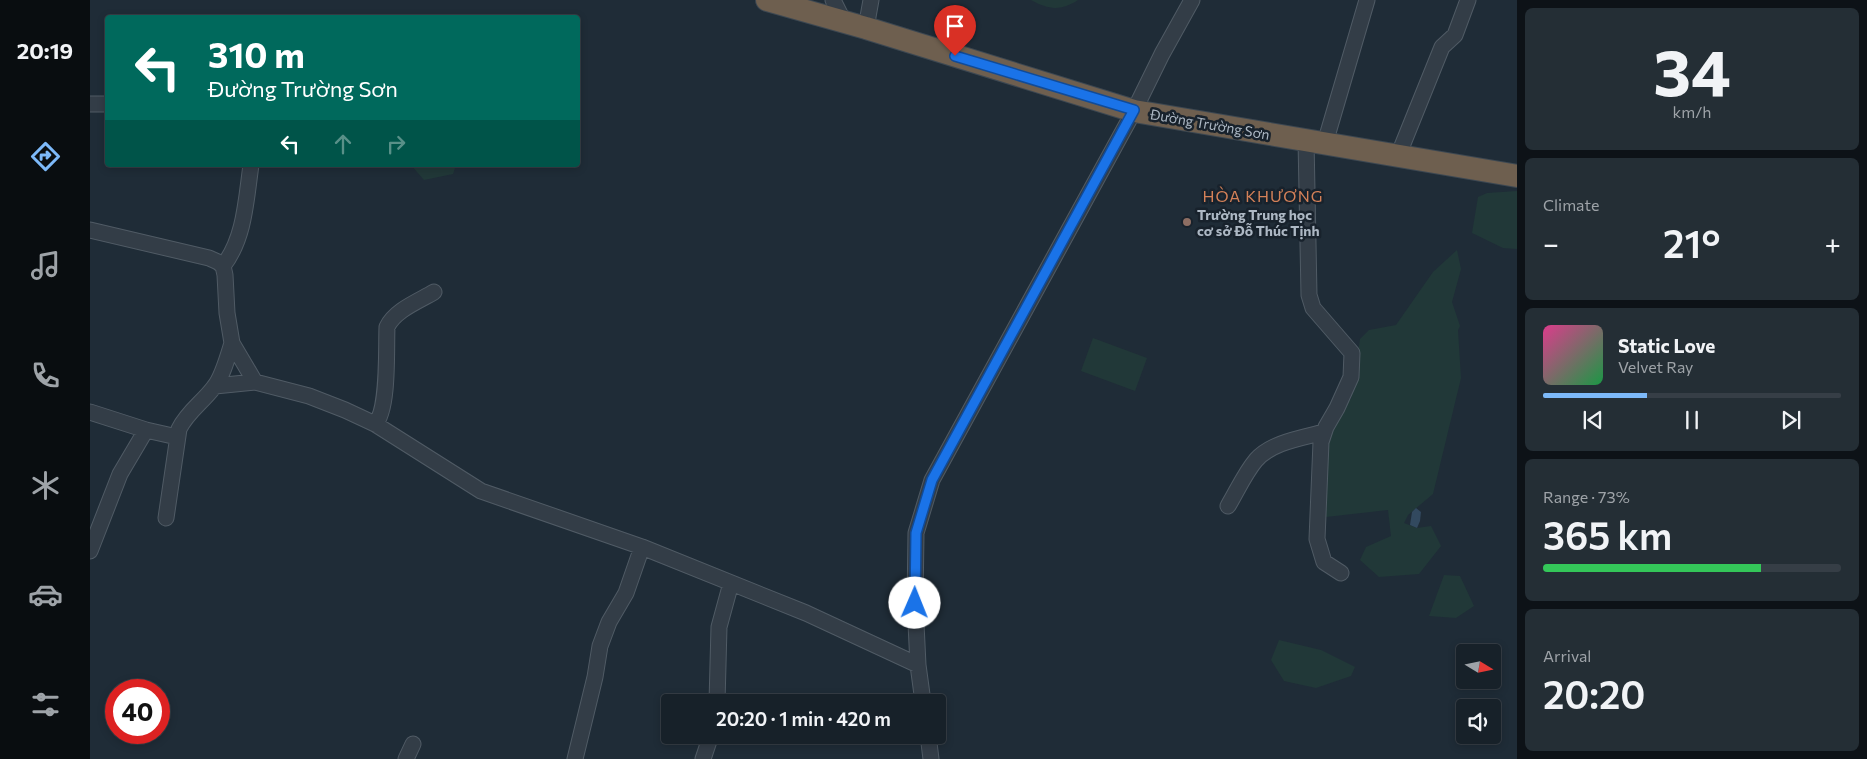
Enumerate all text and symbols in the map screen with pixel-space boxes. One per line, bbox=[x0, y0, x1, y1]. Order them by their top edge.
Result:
pin bbox=[934, 5, 976, 56]
icon: arrive bbox=[941, 12, 969, 40]
text: 34 bbox=[1653, 30, 1731, 109]
text: 310 m bbox=[208, 32, 305, 75]
icon: left bbox=[125, 35, 190, 100]
text: 20:19 bbox=[17, 37, 73, 64]
text: Đường Trường Sơn bbox=[208, 75, 398, 102]
text: km/h bbox=[1673, 102, 1711, 121]
street label: Đường Trường Sơn bbox=[1148, 105, 1271, 143]
icon: left bbox=[276, 130, 304, 158]
icon: ahead bbox=[329, 130, 357, 158]
icon: right bbox=[382, 130, 410, 158]
icon: directions bbox=[28, 139, 63, 174]
district label: HÒA KHƯƠNG bbox=[1203, 186, 1323, 205]
text: Climate bbox=[1543, 195, 1599, 214]
place label: Trường Trung học cơ sở Đỗ Thúc Tịnh bbox=[1197, 206, 1319, 240]
marker: Trường Trung học cơ sở Đỗ Thúc Tịnh bbox=[1181, 216, 1193, 228]
text: 21° bbox=[1663, 219, 1720, 266]
text: − bbox=[1543, 226, 1559, 260]
text: + bbox=[1825, 226, 1841, 260]
icon: music bbox=[28, 248, 63, 283]
text: Static Love bbox=[1618, 334, 1715, 357]
text: Velvet Ray bbox=[1618, 357, 1693, 376]
icon: phone bbox=[28, 358, 63, 393]
icon: previous bbox=[1579, 406, 1607, 434]
icon: pause bbox=[1678, 406, 1706, 434]
icon: next bbox=[1777, 406, 1805, 434]
icon: climate bbox=[28, 468, 63, 503]
text: Range · 73% bbox=[1543, 487, 1630, 506]
text: 365 km bbox=[1543, 511, 1672, 558]
position arrow bbox=[888, 576, 940, 628]
icon: car bbox=[28, 577, 63, 612]
north arrow bbox=[1456, 644, 1501, 689]
map controls bbox=[1456, 644, 1501, 744]
text: Arrival bbox=[1543, 646, 1591, 665]
text: 20:20 bbox=[1543, 670, 1645, 717]
speed limit sign: 40 bbox=[105, 679, 170, 744]
icon: filters bbox=[28, 687, 63, 722]
button: sound bbox=[1456, 699, 1501, 744]
text: 20:20 · 1 min · 420 m bbox=[716, 707, 891, 730]

